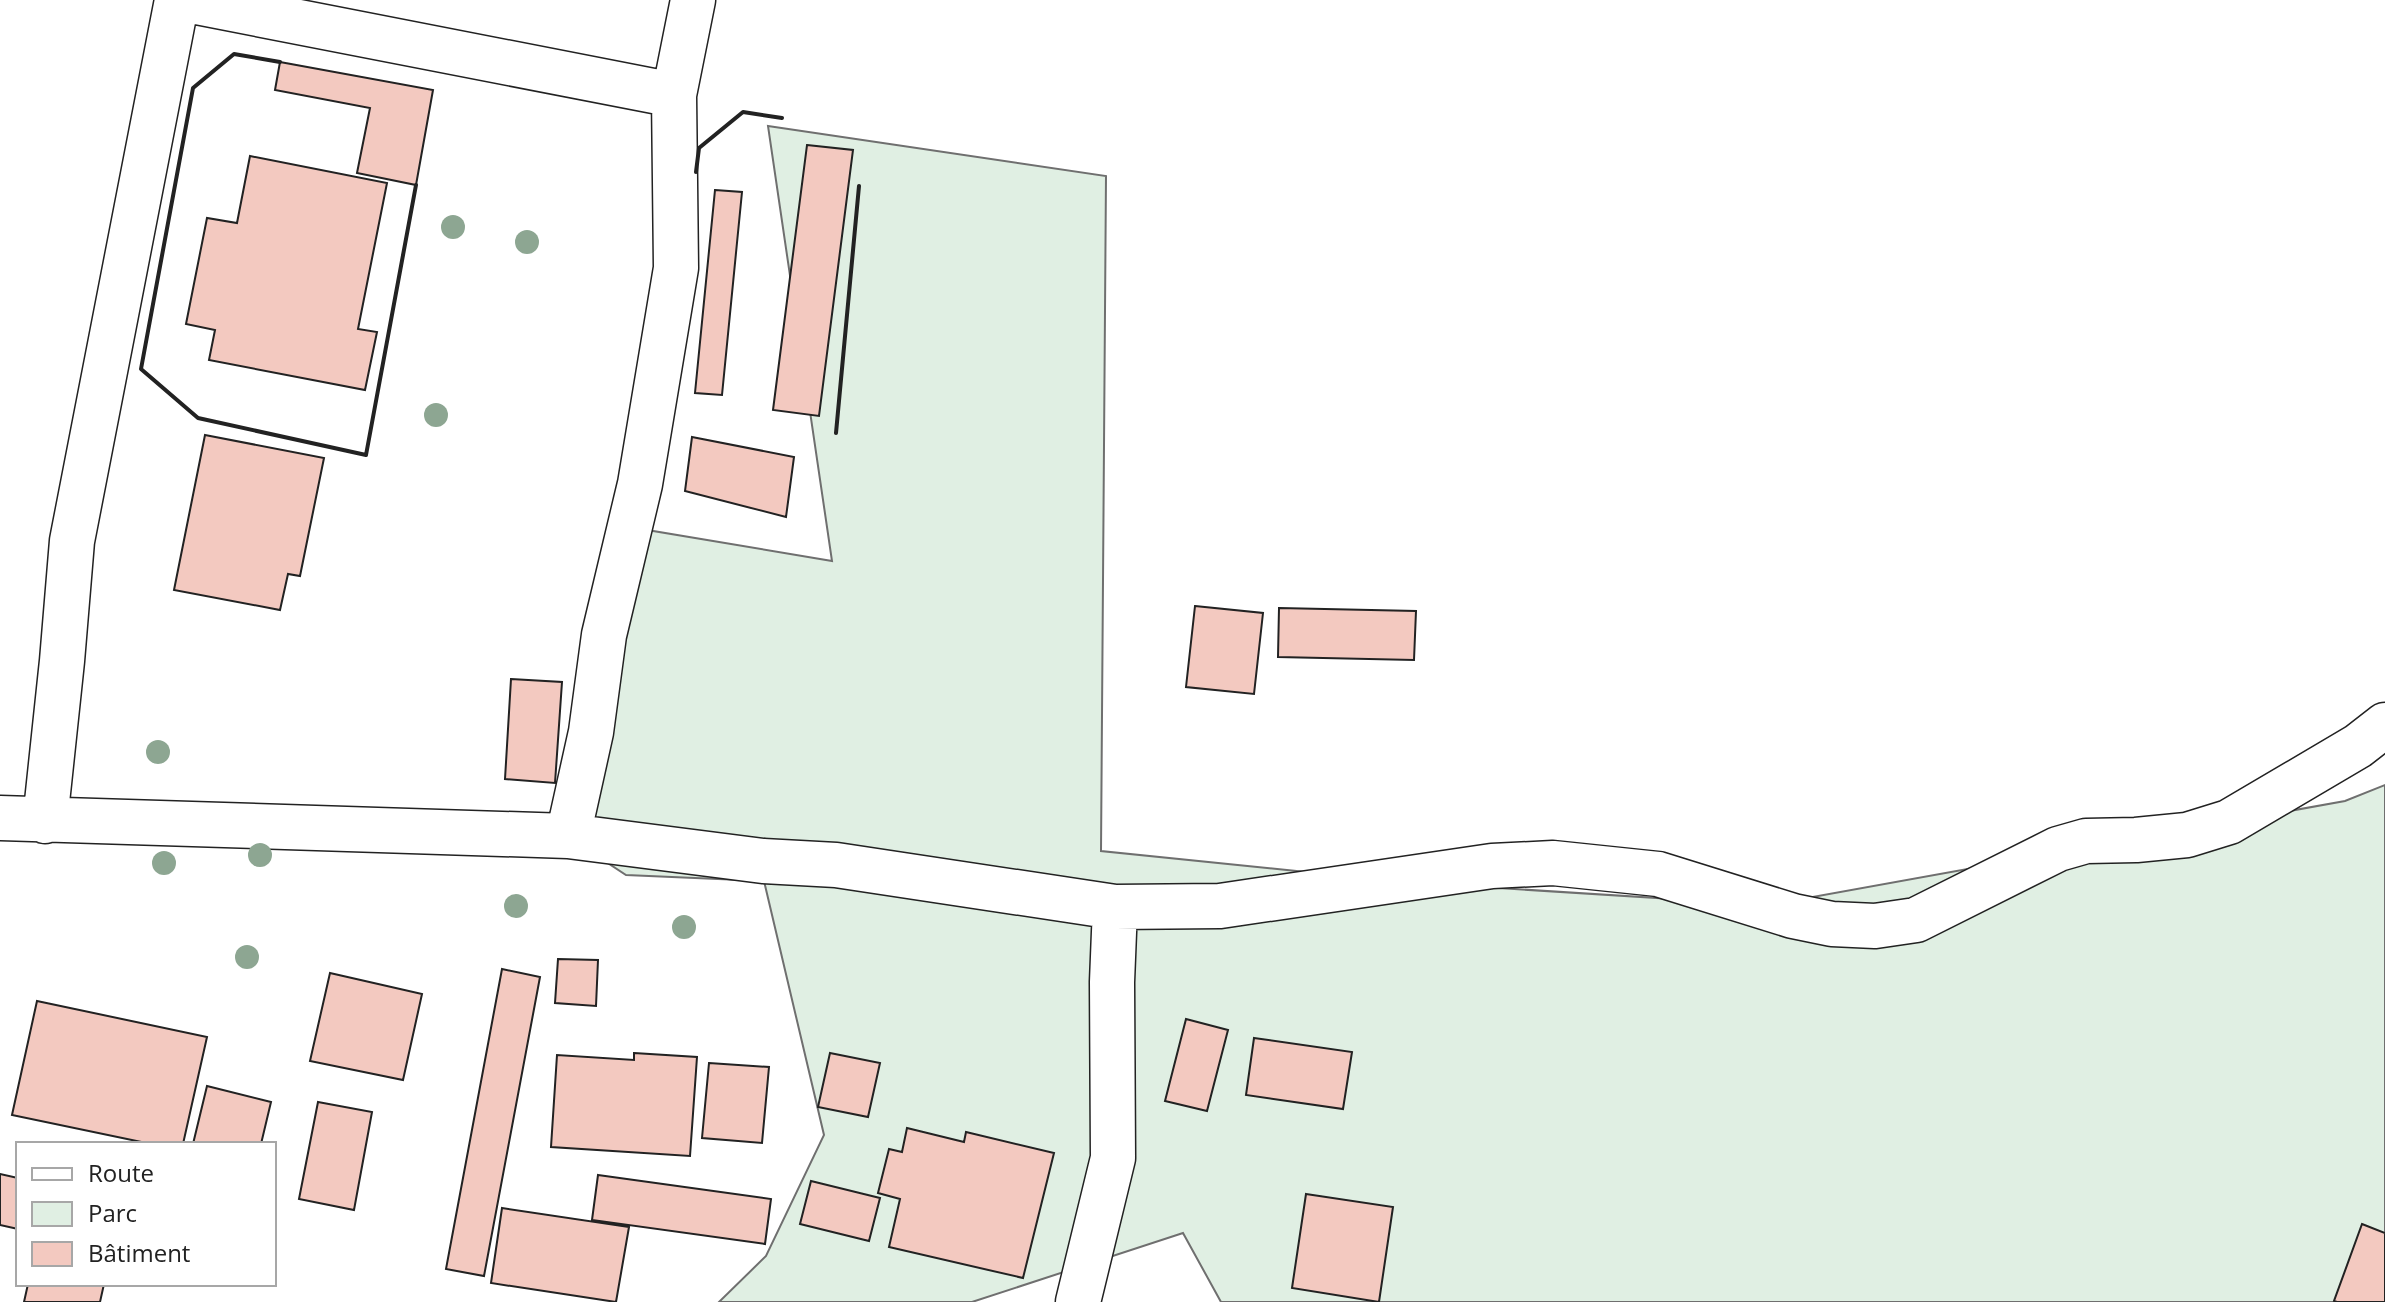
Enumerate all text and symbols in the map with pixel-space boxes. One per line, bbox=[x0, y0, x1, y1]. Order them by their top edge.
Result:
legend bbox=[16, 1142, 276, 1286]
text: Route bbox=[88, 1156, 154, 1189]
text: Parc bbox=[88, 1196, 137, 1229]
text: Bâtiment bbox=[88, 1236, 190, 1269]

